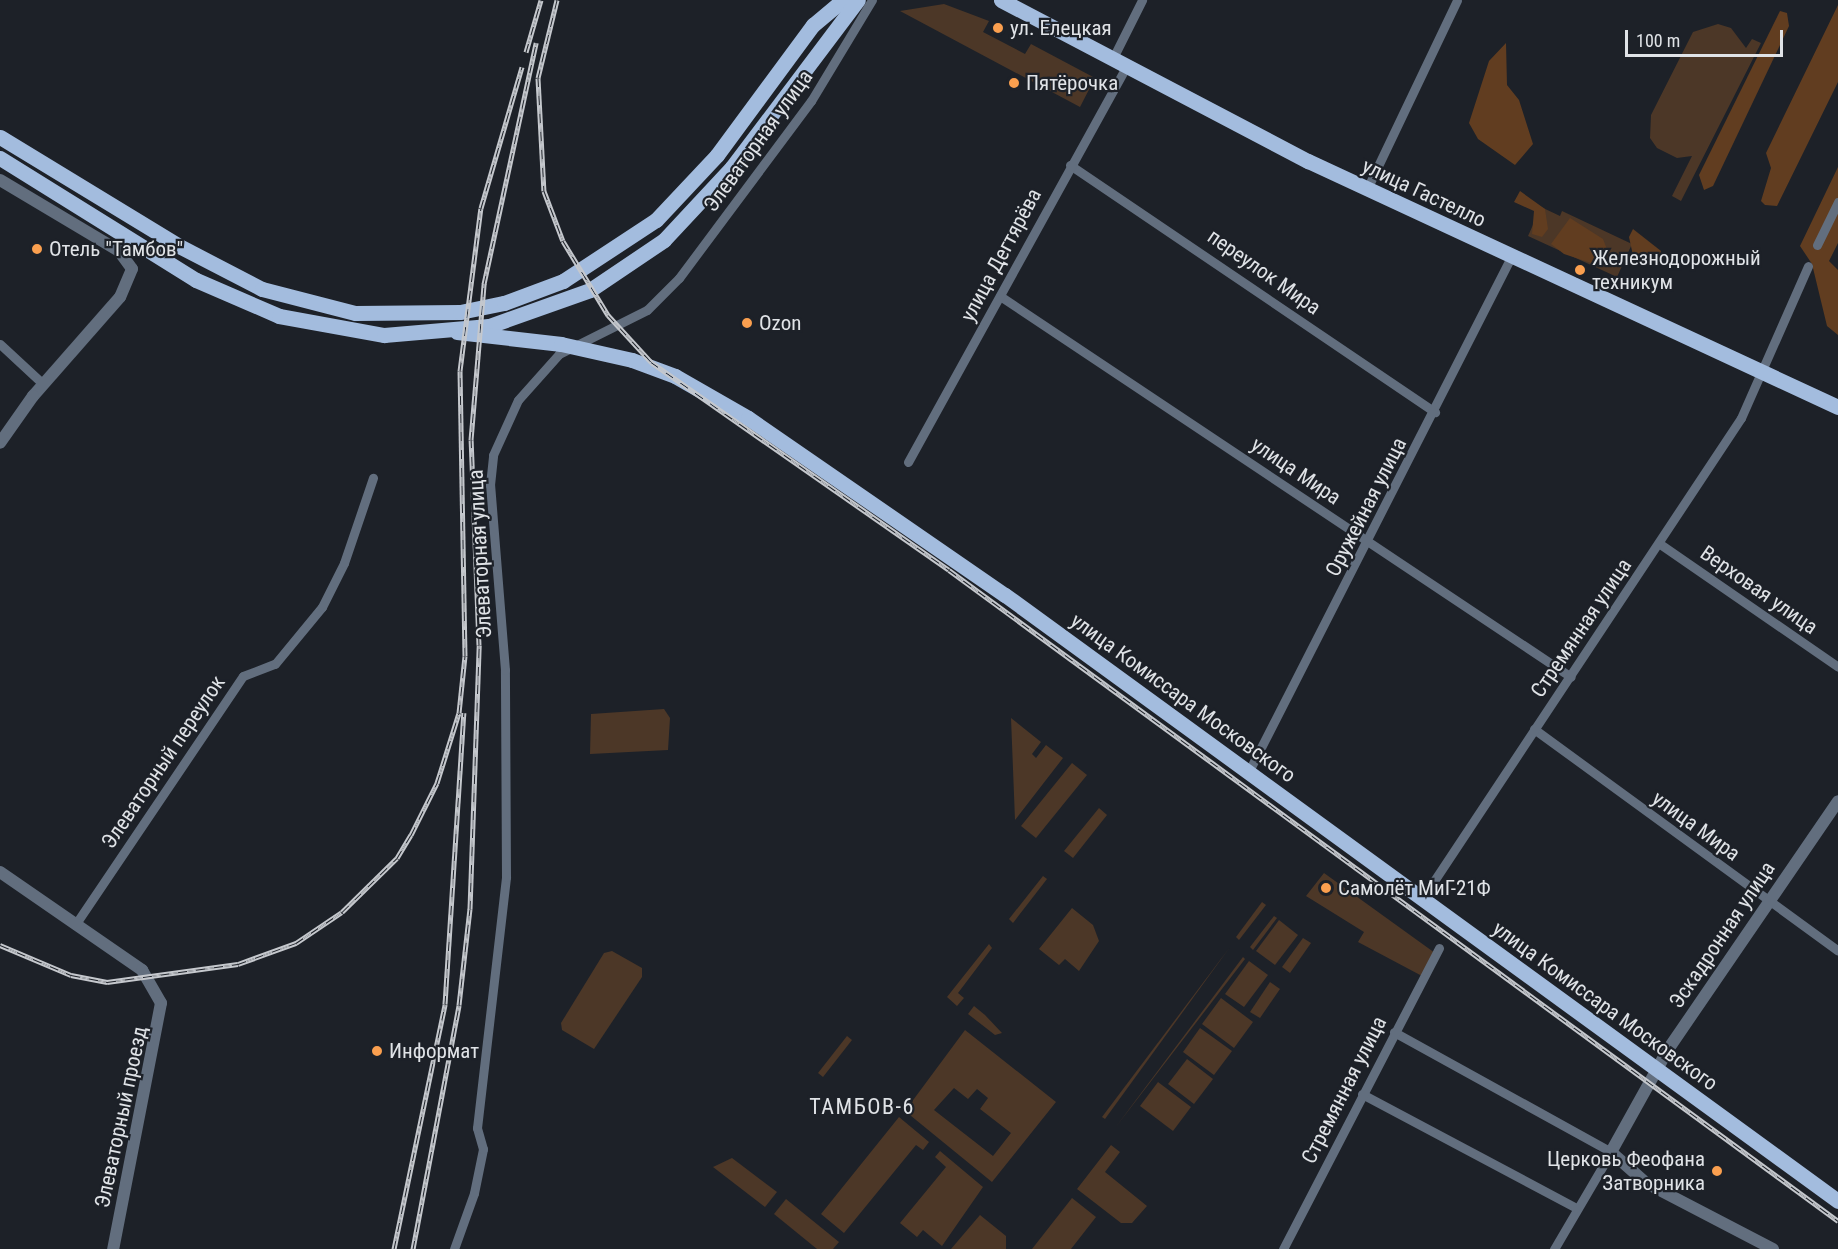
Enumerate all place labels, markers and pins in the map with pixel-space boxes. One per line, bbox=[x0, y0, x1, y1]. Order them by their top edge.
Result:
place label: ул. Елецкая bbox=[1010, 15, 1112, 41]
marker: ул. Елецкая bbox=[991, 21, 1005, 35]
place label: Пятёрочка bbox=[1026, 70, 1118, 96]
marker: Пятёрочка bbox=[1007, 76, 1021, 90]
place label: Отель "Тамбов" bbox=[49, 236, 183, 262]
marker: Отель "Тамбов" bbox=[30, 242, 44, 256]
place label: Железнодорожный техникум bbox=[1592, 245, 1761, 295]
marker: Железнодорожный техникум bbox=[1573, 263, 1587, 277]
place label: Ozon bbox=[759, 310, 801, 336]
marker: Ozon bbox=[740, 316, 754, 330]
place label: Самолёт МиГ-21Ф bbox=[1338, 875, 1491, 901]
marker: Самолёт МиГ-21Ф bbox=[1319, 881, 1333, 895]
place label: Информат bbox=[389, 1038, 479, 1064]
marker: Информат bbox=[370, 1044, 384, 1058]
place label: Церковь Феофана Затворника bbox=[1547, 1146, 1705, 1196]
marker: Церковь Феофана Затворника bbox=[1710, 1164, 1724, 1178]

